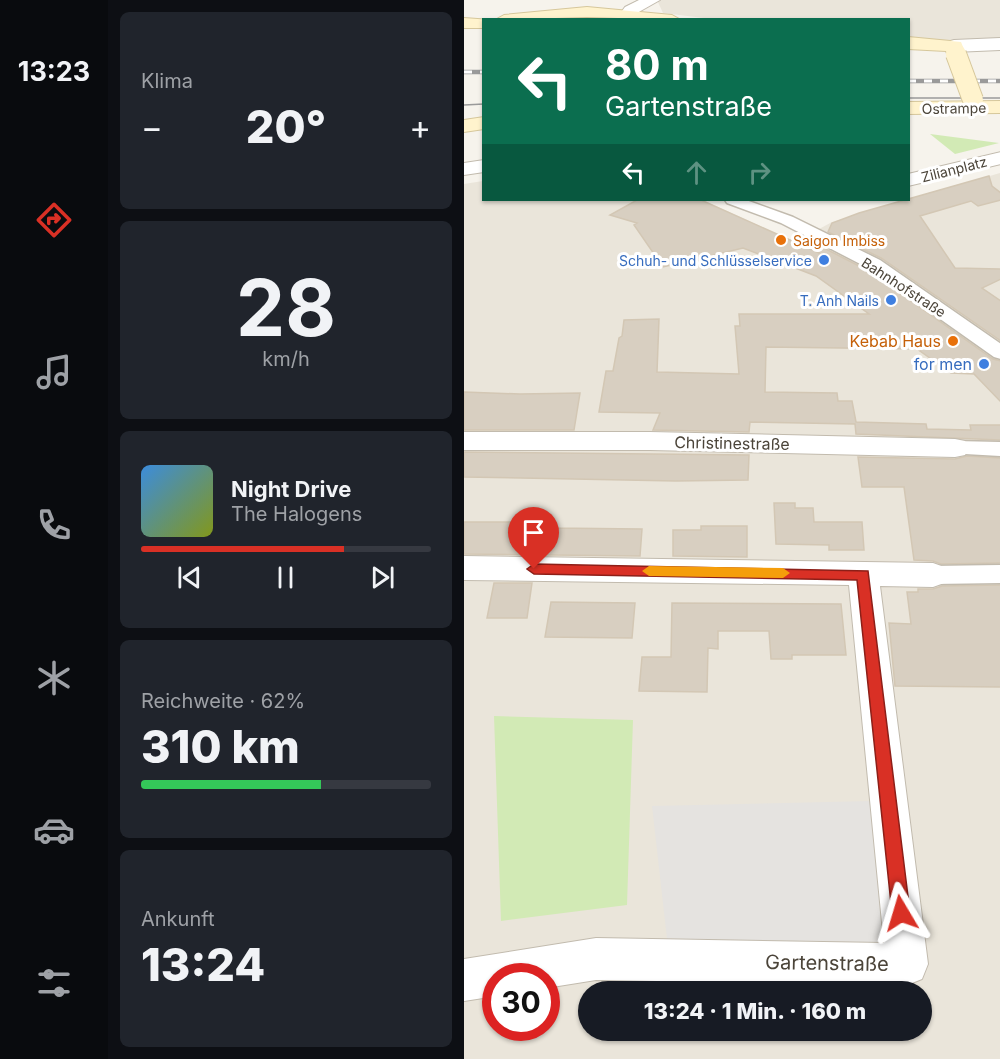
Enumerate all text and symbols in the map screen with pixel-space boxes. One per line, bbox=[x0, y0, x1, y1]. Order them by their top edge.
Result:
text: 80 m bbox=[605, 39, 709, 90]
icon: left bbox=[506, 42, 584, 120]
text: 13:23 bbox=[18, 55, 90, 88]
text: Klima bbox=[141, 69, 193, 93]
text: Gartenstraße bbox=[605, 90, 772, 123]
text: 20° bbox=[246, 99, 326, 154]
street label: Ostrampe bbox=[921, 99, 987, 117]
text: − bbox=[141, 107, 163, 147]
text: + bbox=[409, 107, 431, 147]
street label: Zilianplatz bbox=[919, 153, 989, 185]
icon: left bbox=[617, 156, 650, 189]
icon: ahead bbox=[680, 156, 713, 189]
icon: right bbox=[743, 156, 776, 189]
icon: directions bbox=[33, 199, 75, 241]
place label: Saigon Imbiss bbox=[793, 232, 885, 249]
marker: Saigon Imbiss bbox=[774, 233, 788, 247]
place label: Schuh- und Schlüsselservice bbox=[619, 252, 812, 269]
marker: Schuh- und Schlüsselservice bbox=[817, 253, 831, 267]
street label: Bahnhofstraße bbox=[859, 253, 949, 321]
text: 28 bbox=[236, 260, 336, 355]
place label: T. Anh Nails bbox=[800, 292, 879, 309]
marker: T. Anh Nails bbox=[884, 293, 898, 307]
place label: Kebab Haus bbox=[850, 331, 941, 351]
marker: Kebab Haus bbox=[946, 334, 960, 348]
text: km/h bbox=[262, 347, 310, 371]
icon: music bbox=[33, 351, 75, 393]
place label: for men bbox=[914, 354, 972, 374]
marker: for men bbox=[977, 357, 991, 371]
street label: Christinestraße bbox=[674, 432, 790, 454]
text: Night Drive bbox=[231, 476, 351, 502]
text: The Halogens bbox=[231, 502, 362, 526]
icon: phone bbox=[33, 504, 75, 546]
pin bbox=[508, 507, 559, 569]
icon: arrive bbox=[517, 516, 550, 549]
icon: previous bbox=[173, 561, 206, 594]
icon: pause bbox=[269, 561, 302, 594]
icon: next bbox=[366, 561, 399, 594]
icon: climate bbox=[33, 657, 75, 699]
text: Reichweite · 62% bbox=[141, 689, 305, 713]
text: 310 km bbox=[141, 719, 300, 774]
icon: car bbox=[33, 809, 75, 851]
position arrow bbox=[869, 881, 933, 945]
text: Ankunft bbox=[141, 907, 215, 931]
text: 13:24 bbox=[141, 937, 265, 992]
street label: Gartenstraße bbox=[765, 950, 889, 976]
icon: filters bbox=[33, 962, 75, 1004]
speed limit sign: 30 bbox=[482, 963, 560, 1041]
text: 13:24 · 1 Min. · 160 m bbox=[644, 998, 866, 1024]

